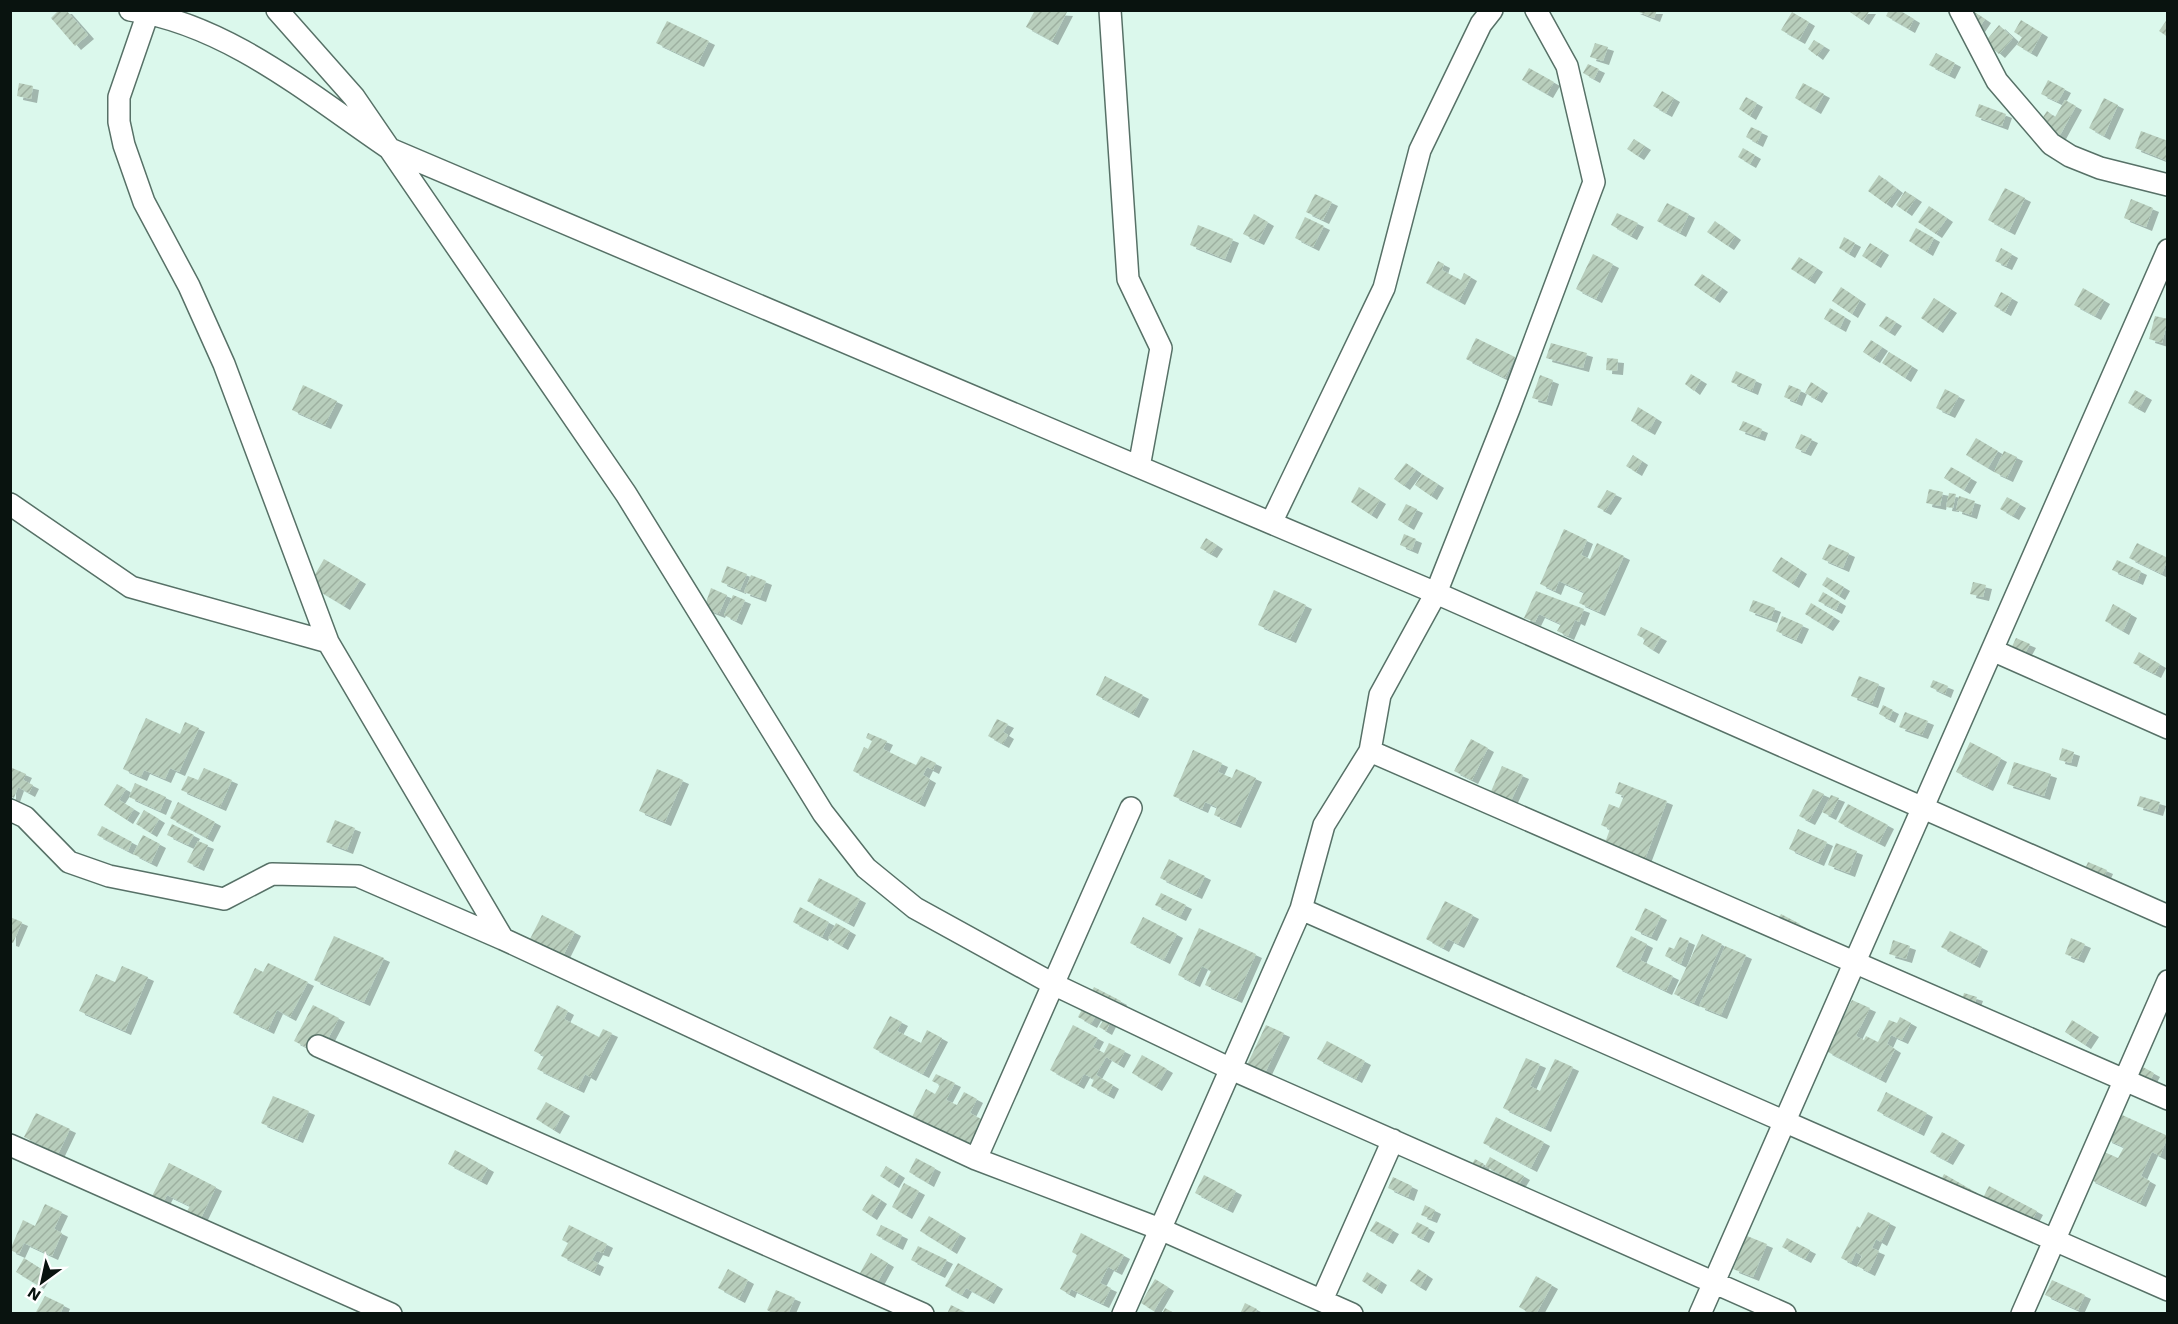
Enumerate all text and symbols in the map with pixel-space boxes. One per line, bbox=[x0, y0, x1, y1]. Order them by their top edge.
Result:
north arrow bbox=[12, 1252, 72, 1312]
text: N bbox=[24, 1283, 44, 1305]

